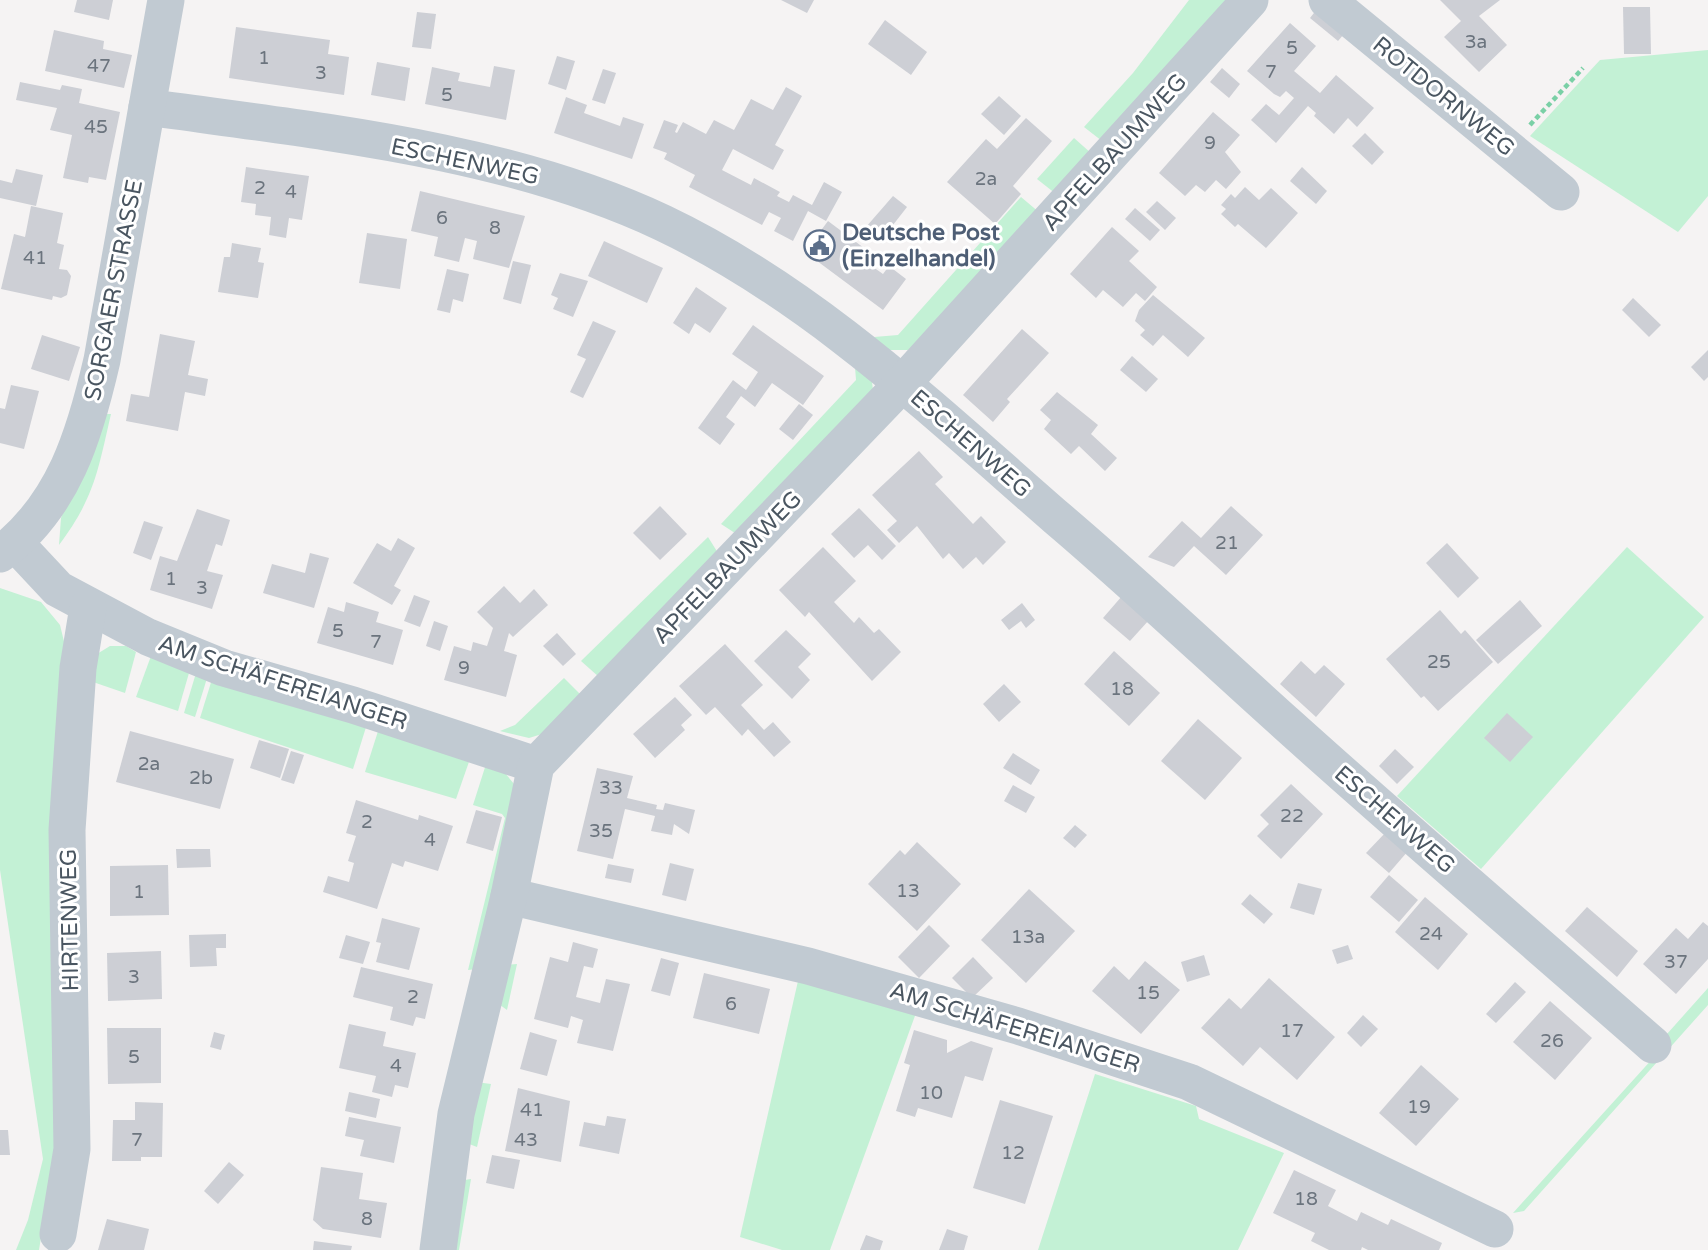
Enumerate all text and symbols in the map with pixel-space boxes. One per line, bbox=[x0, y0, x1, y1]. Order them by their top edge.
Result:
street label: ROTDORNWEG bbox=[1367, 31, 1520, 163]
house number: 3a bbox=[1465, 31, 1487, 53]
house number: 5 bbox=[1286, 37, 1298, 59]
house number: 1 bbox=[258, 47, 270, 69]
house number: 47 bbox=[87, 55, 111, 77]
house number: 7 bbox=[1265, 61, 1277, 83]
house number: 3 bbox=[315, 62, 327, 84]
street label: APFELBAUMWEG bbox=[1037, 68, 1193, 237]
house number: 5 bbox=[441, 84, 453, 106]
house number: 45 bbox=[84, 116, 108, 138]
house number: 9 bbox=[1204, 132, 1216, 154]
street label: ESCHENWEG bbox=[388, 133, 541, 191]
house number: 2a bbox=[975, 168, 997, 190]
street label: SORGAER STRASSE bbox=[79, 177, 149, 403]
house number: 2 bbox=[254, 177, 266, 199]
house number: 4 bbox=[285, 181, 297, 203]
house number: 6 bbox=[436, 207, 448, 229]
house number: 8 bbox=[489, 217, 501, 239]
place label: Deutsche Post (Einzelhandel) bbox=[842, 219, 1000, 273]
public building icon: Deutsche Post (Einzelhandel) bbox=[802, 228, 836, 262]
house number: 41 bbox=[23, 247, 47, 269]
street label: ESCHENWEG bbox=[904, 384, 1036, 504]
street label: APFELBAUMWEG bbox=[647, 485, 808, 650]
house number: 21 bbox=[1215, 532, 1239, 554]
house number: 1 bbox=[165, 568, 177, 590]
house number: 3 bbox=[196, 577, 208, 599]
house number: 5 bbox=[332, 620, 344, 642]
street label: AM SCHÄFEREIANGER bbox=[155, 629, 411, 736]
house number: 7 bbox=[370, 631, 382, 653]
house number: 25 bbox=[1427, 651, 1451, 673]
house number: 9 bbox=[458, 657, 470, 679]
house number: 18 bbox=[1110, 678, 1134, 700]
house number: 2a bbox=[138, 753, 160, 775]
street label: ESCHENWEG bbox=[1328, 760, 1460, 880]
house number: 2b bbox=[189, 767, 213, 789]
house number: 33 bbox=[599, 777, 623, 799]
house number: 22 bbox=[1280, 805, 1304, 827]
house number: 2 bbox=[361, 811, 373, 833]
house number: 35 bbox=[589, 820, 613, 842]
house number: 4 bbox=[424, 829, 436, 851]
street label: HIRTENWEG bbox=[55, 848, 85, 992]
house number: 13 bbox=[896, 880, 920, 902]
house number: 1 bbox=[133, 881, 145, 903]
house number: 24 bbox=[1419, 923, 1443, 945]
house number: 13a bbox=[1011, 926, 1045, 948]
house number: 37 bbox=[1664, 951, 1688, 973]
house number: 3 bbox=[128, 966, 140, 988]
street label: AM SCHÄFEREIANGER bbox=[886, 977, 1143, 1079]
house number: 15 bbox=[1136, 982, 1160, 1004]
house number: 2 bbox=[407, 986, 419, 1008]
house number: 6 bbox=[725, 993, 737, 1015]
house number: 17 bbox=[1280, 1020, 1304, 1042]
house number: 26 bbox=[1540, 1030, 1564, 1052]
house number: 5 bbox=[128, 1046, 140, 1068]
house number: 4 bbox=[390, 1055, 402, 1077]
house number: 10 bbox=[919, 1082, 943, 1104]
house number: 19 bbox=[1407, 1096, 1431, 1118]
house number: 41 bbox=[520, 1099, 544, 1121]
house number: 7 bbox=[131, 1129, 143, 1151]
house number: 43 bbox=[514, 1129, 538, 1151]
house number: 12 bbox=[1001, 1142, 1025, 1164]
house number: 18 bbox=[1294, 1188, 1318, 1210]
house number: 8 bbox=[361, 1208, 373, 1230]

